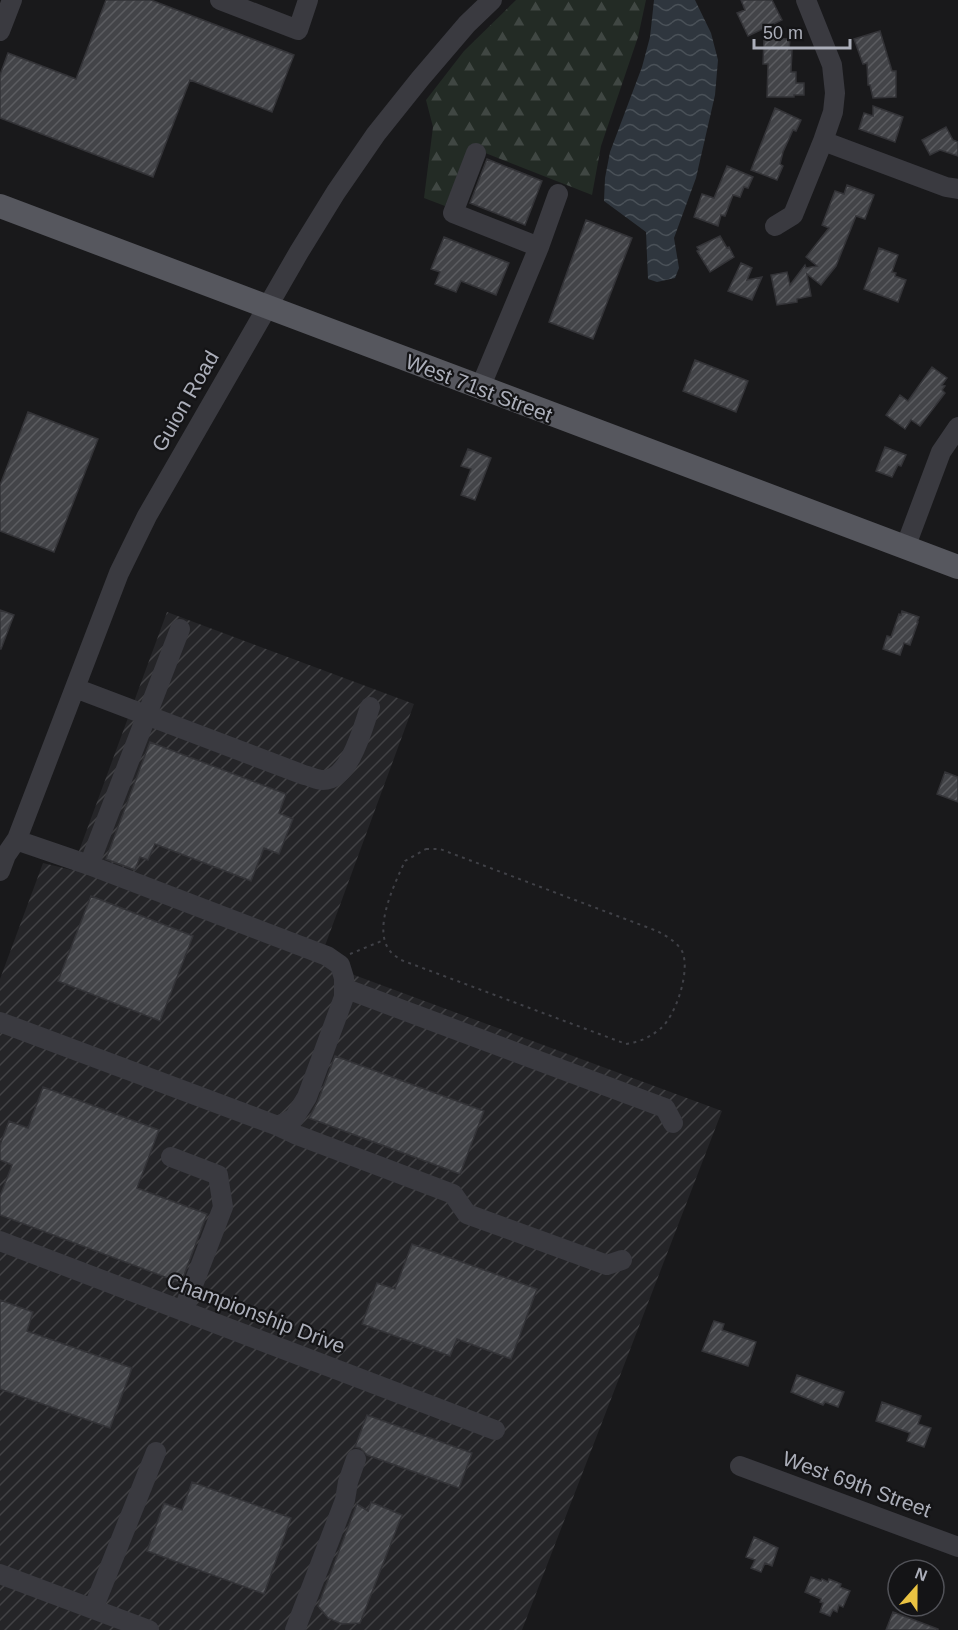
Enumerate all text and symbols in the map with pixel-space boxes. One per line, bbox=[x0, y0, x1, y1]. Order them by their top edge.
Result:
scale bar bbox=[754, 12, 850, 50]
text: 50 m bbox=[763, 23, 803, 43]
street label: Guion Road bbox=[147, 347, 223, 455]
street label: West 71st Street bbox=[403, 350, 556, 427]
street label: Championship Drive bbox=[164, 1268, 348, 1358]
street label: West 69th Street bbox=[780, 1447, 934, 1522]
north arrow bbox=[886, 1558, 946, 1618]
text: N bbox=[913, 1564, 930, 1584]

